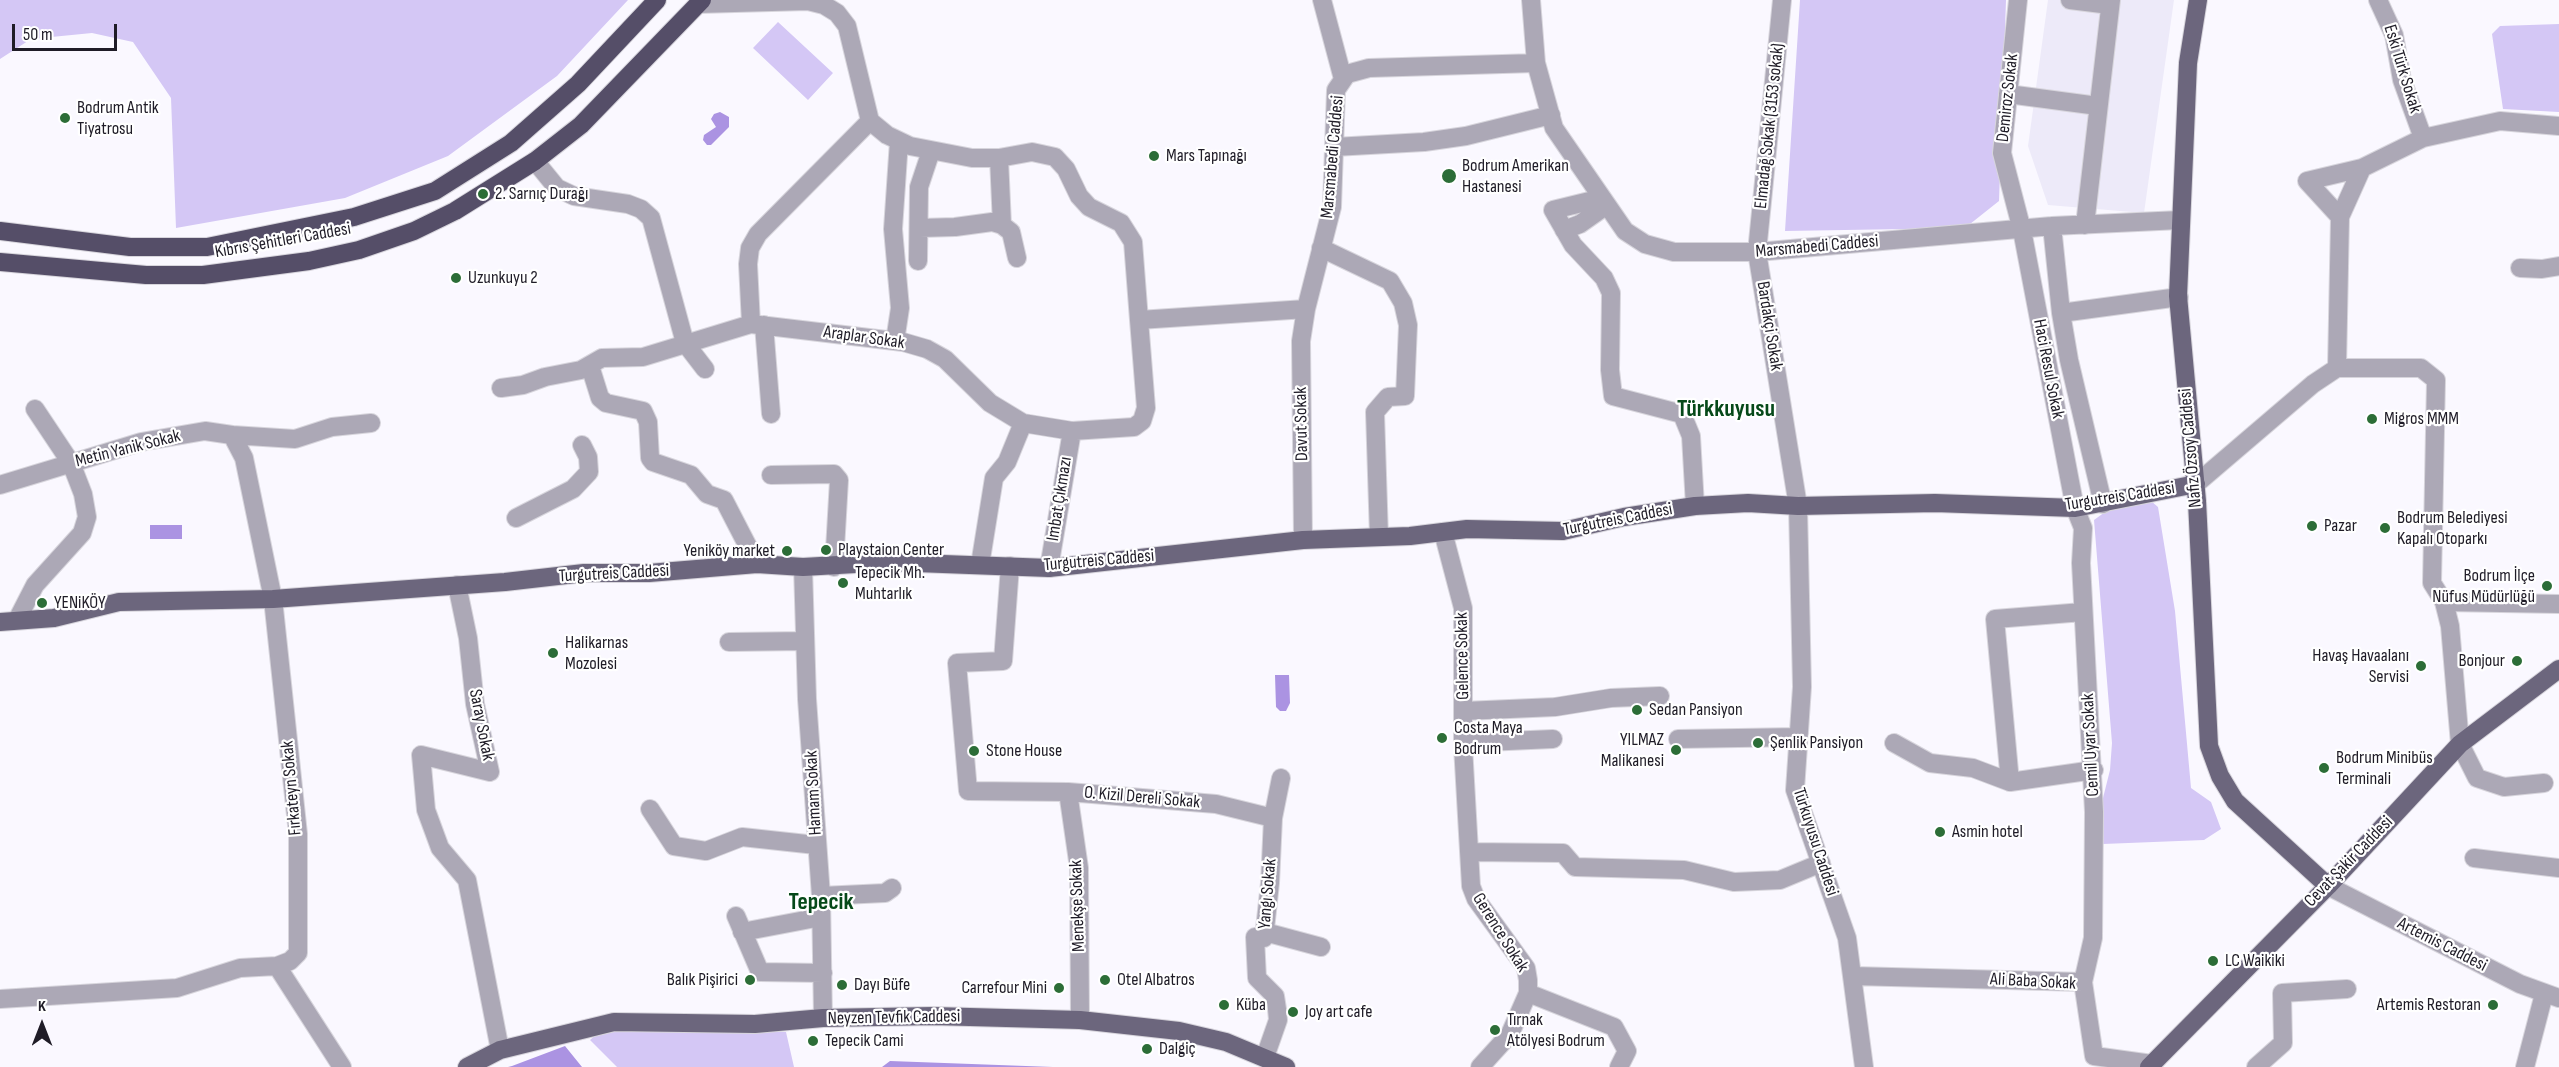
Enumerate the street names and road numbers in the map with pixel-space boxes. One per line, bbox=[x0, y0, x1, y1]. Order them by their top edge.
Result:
street label: Eski Türk Sokak bbox=[2378, 22, 2426, 116]
street label: Elmadağ Sokak (3153 sokak) bbox=[1751, 42, 1789, 210]
street label: Demiroz Sokak bbox=[1993, 53, 2023, 143]
street label: Marsmabedi Caddesi bbox=[1317, 95, 1349, 219]
street label: Kıbrıs Şehitleri Caddesi bbox=[213, 218, 353, 264]
street label: Marsmabedi Caddesi bbox=[1755, 231, 1879, 263]
street label: Bardakçi Sokak bbox=[1751, 280, 1787, 372]
street label: Haci Resul Sokak bbox=[2028, 317, 2068, 421]
street label: Araplar Sokak bbox=[822, 322, 906, 354]
street label: Davut Sokak bbox=[1291, 387, 1313, 461]
street label: Nafiz Özsoy Caddesi bbox=[2175, 387, 2207, 509]
street label: Metin Yanik Sokak bbox=[73, 426, 183, 472]
street label: Imbat Çıkmazı bbox=[1043, 455, 1077, 543]
street label: Turgutreis Caddesi bbox=[2064, 478, 2176, 516]
street label: Turgutreis Caddesi bbox=[1562, 499, 1674, 541]
street label: Turgutreis Caddesi bbox=[1043, 545, 1155, 577]
street label: Turgutreis Caddesi bbox=[558, 560, 670, 588]
street label: Gelence Sokak bbox=[1451, 612, 1475, 700]
street label: Saray Sokak bbox=[464, 688, 498, 762]
street label: Cemil Uyar Sokak bbox=[2078, 693, 2104, 797]
street label: Fırkateyn Sokak bbox=[277, 740, 307, 836]
street label: Hamam Sokak bbox=[801, 750, 827, 836]
street label: O. Kizil Dereli Sokak bbox=[1083, 782, 1201, 814]
street label: Türkuyusu Caddesi bbox=[1787, 785, 1843, 899]
street label: Cevat Şakir Caddesi bbox=[2300, 812, 2398, 912]
street label: Yangı Sokak bbox=[1254, 858, 1282, 930]
street label: Menekşe Sokak bbox=[1066, 860, 1090, 952]
street label: Gerence Sokak bbox=[1467, 889, 1533, 977]
street label: Artemis Caddesi bbox=[2394, 913, 2490, 977]
street label: Ali Baba Sokak bbox=[1990, 969, 2076, 995]
street label: Neyzen Tevfik Caddesi bbox=[827, 1006, 961, 1030]

